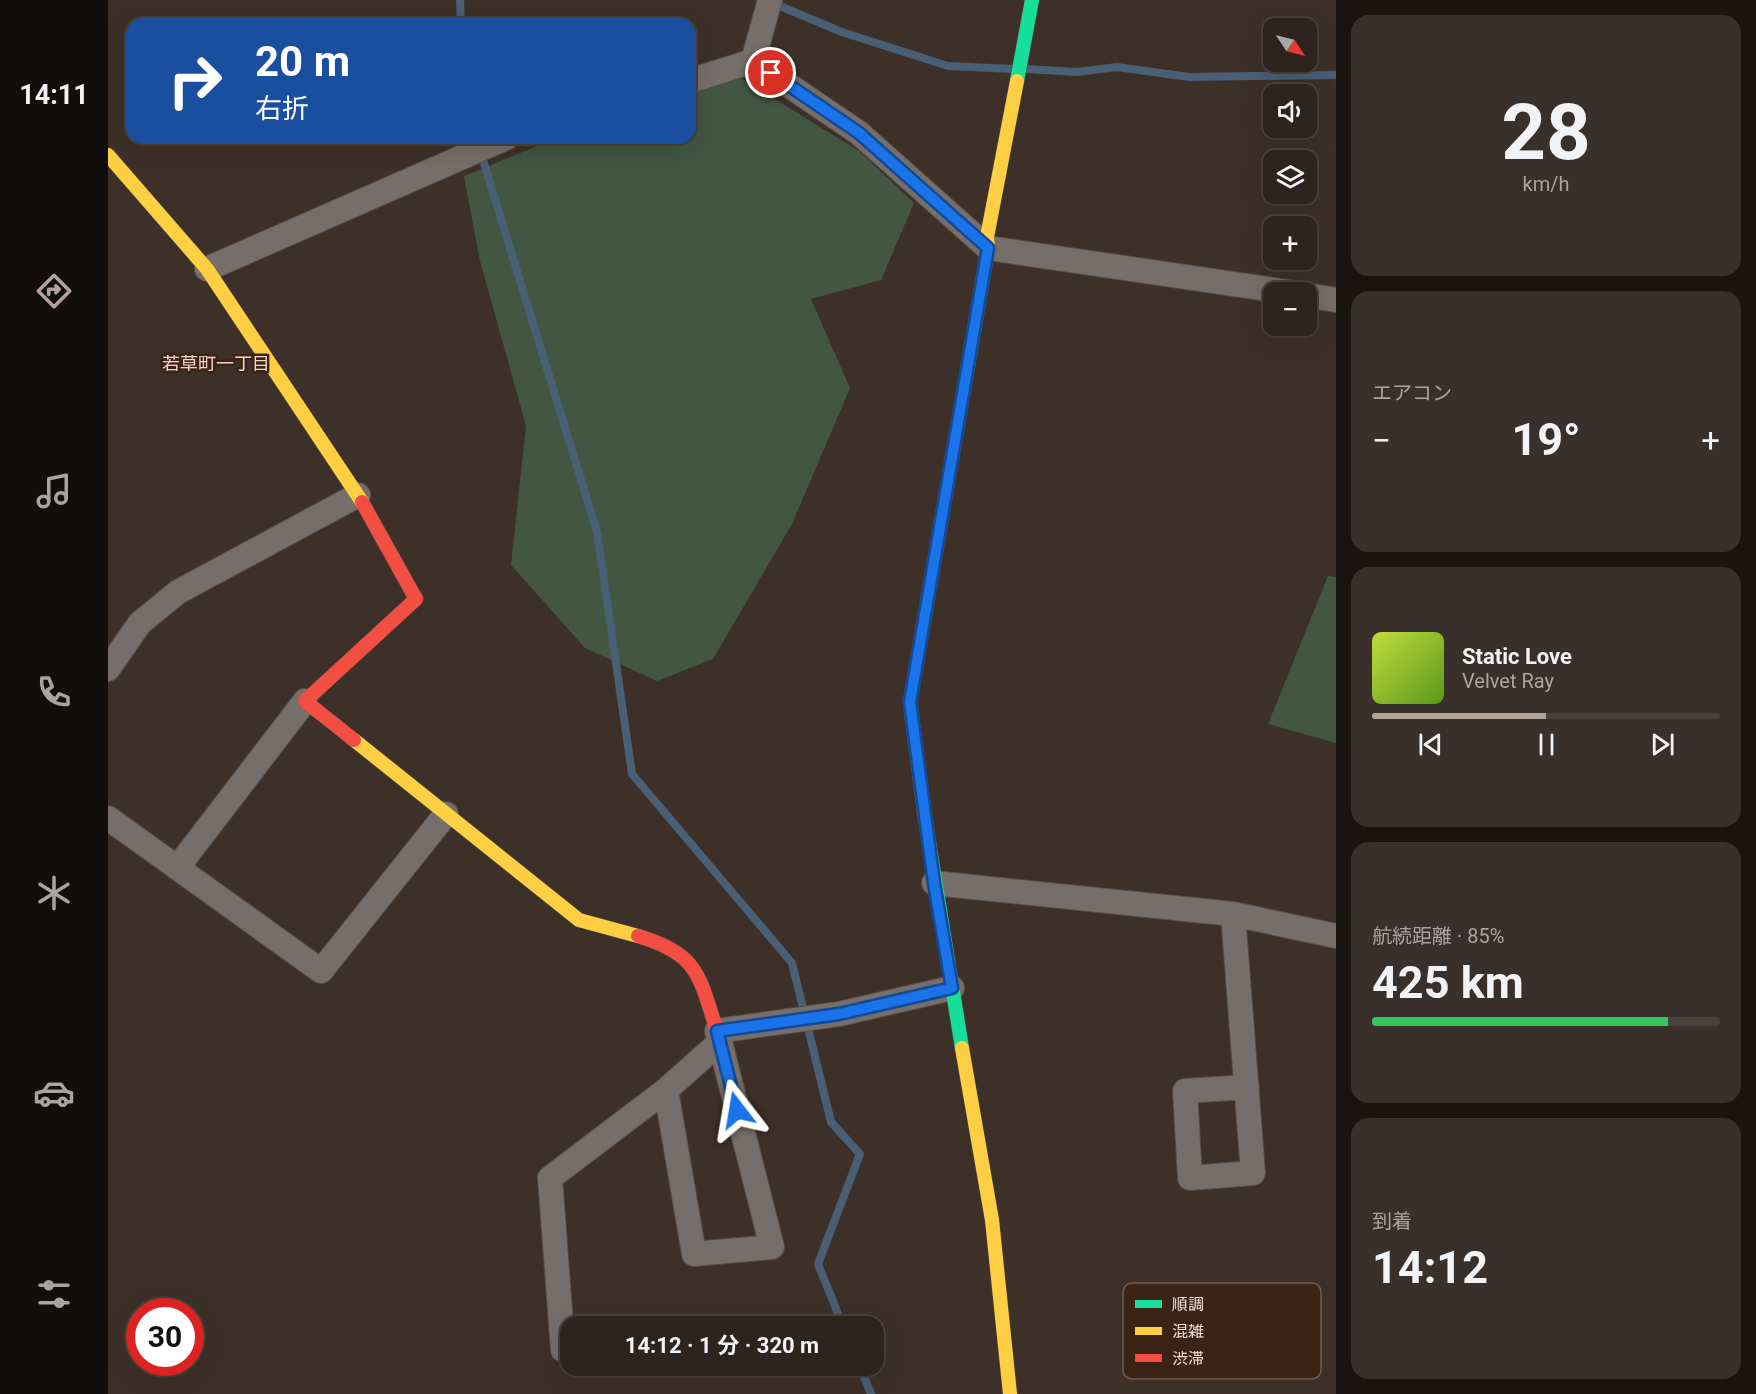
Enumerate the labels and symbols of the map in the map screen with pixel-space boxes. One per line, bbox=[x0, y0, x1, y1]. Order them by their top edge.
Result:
north arrow bbox=[1263, 18, 1317, 72]
pin bbox=[745, 47, 796, 98]
district label: 若草町一丁目 bbox=[162, 353, 270, 374]
position arrow bbox=[705, 1078, 769, 1142]
legend bbox=[1123, 1283, 1321, 1379]
text: 順調 bbox=[1172, 1295, 1204, 1314]
speed limit sign: 30 bbox=[126, 1298, 204, 1376]
text: 混雑 bbox=[1172, 1322, 1204, 1341]
text: 渋滞 bbox=[1172, 1349, 1204, 1368]

